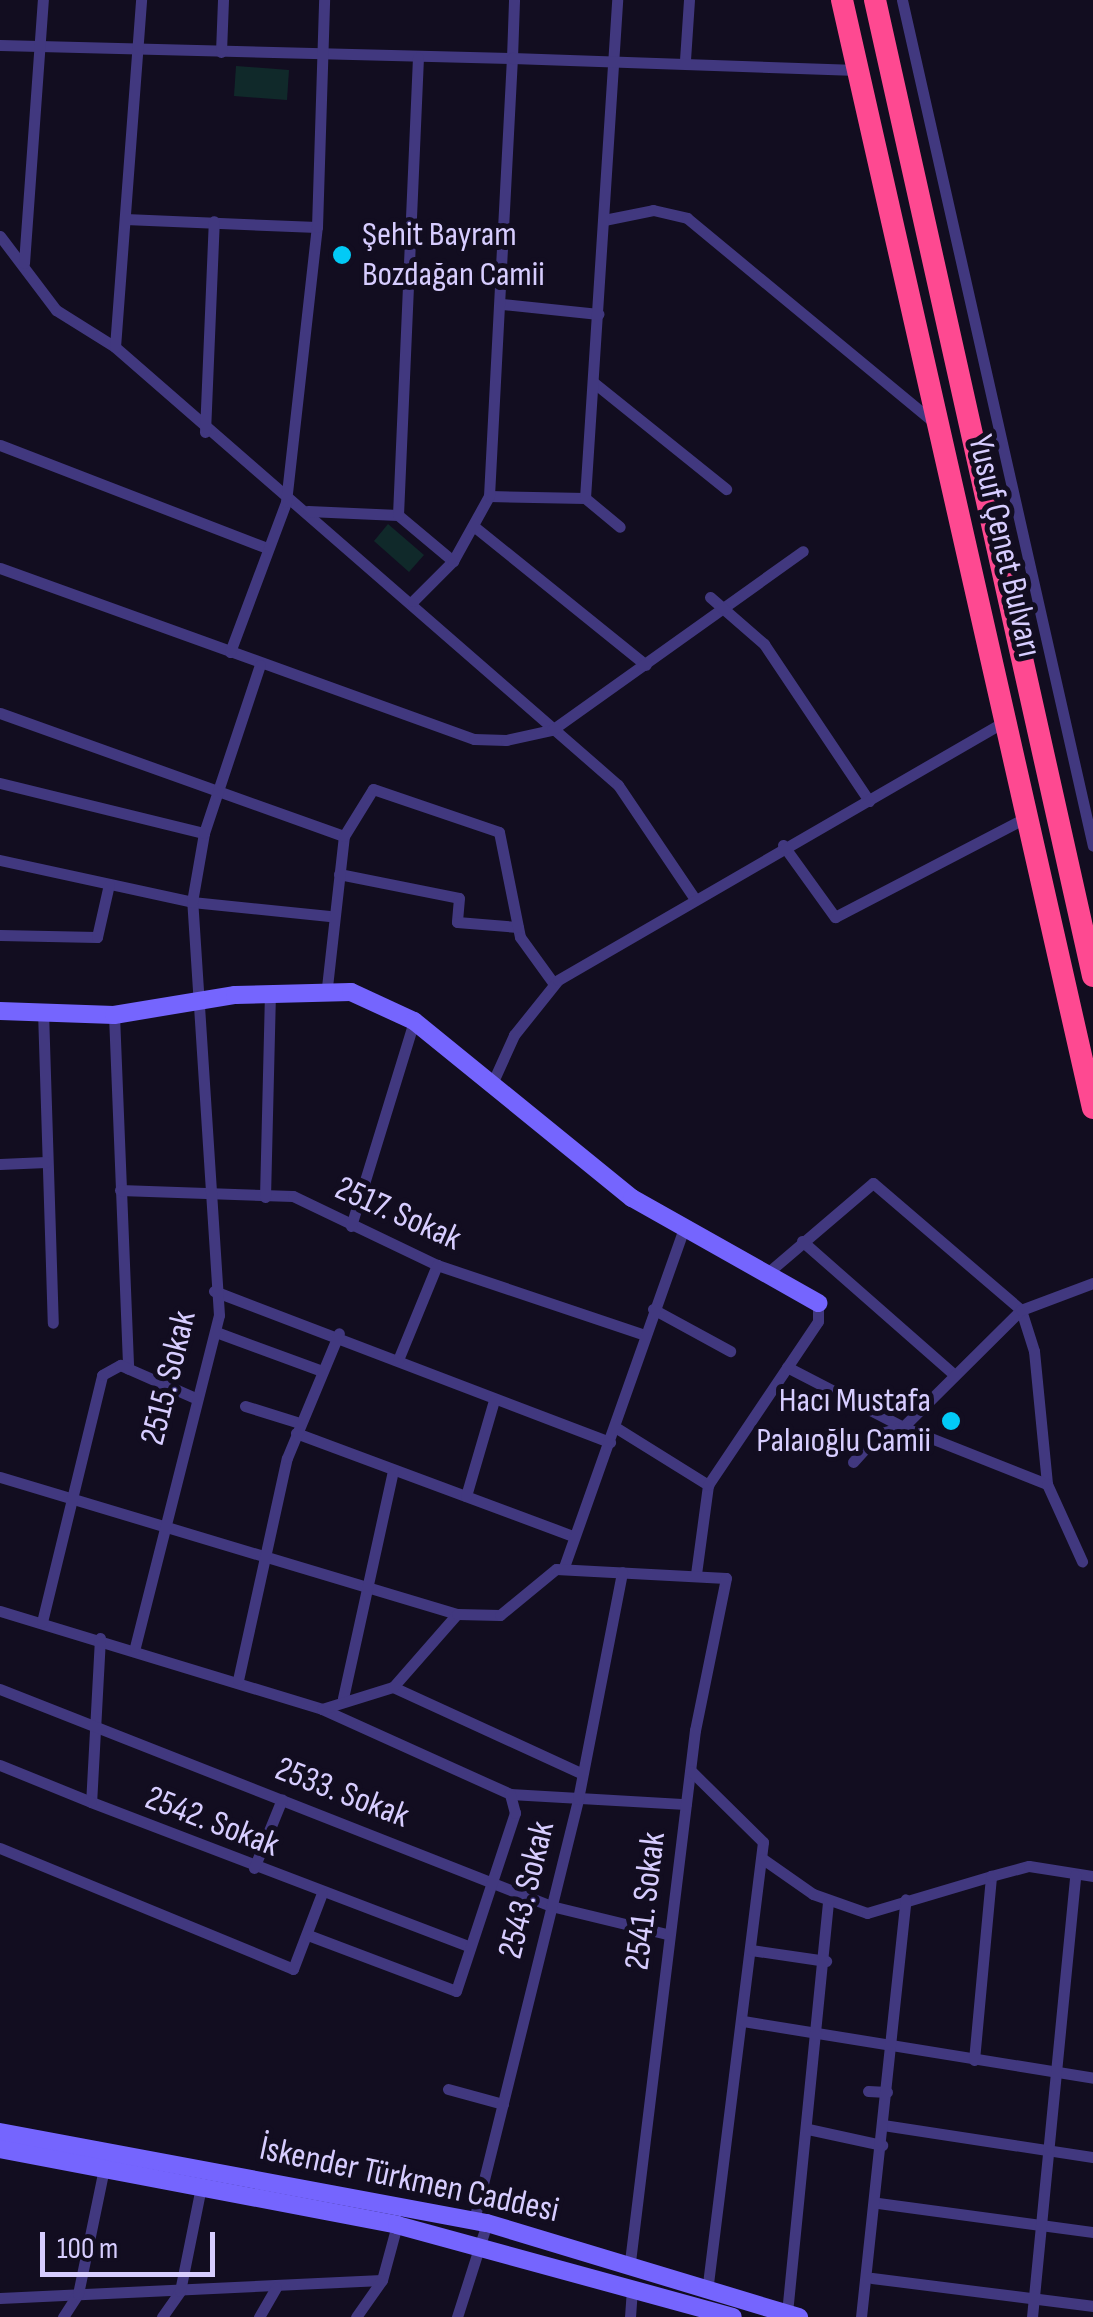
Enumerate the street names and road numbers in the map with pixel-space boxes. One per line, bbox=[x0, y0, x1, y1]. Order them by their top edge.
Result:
street label: Yusuf Çenet Bulvarı bbox=[958, 431, 1050, 661]
street label: 2517. Sokak bbox=[329, 1168, 467, 1260]
street label: 2515. Sokak bbox=[132, 1307, 206, 1449]
street label: 2533. Sokak bbox=[269, 1748, 415, 1838]
street label: 2542. Sokak bbox=[139, 1777, 285, 1867]
street label: 2543. Sokak bbox=[490, 1817, 564, 1963]
street label: 2541. Sokak bbox=[617, 1830, 675, 1972]
street label: İskender Türkmen Caddesi bbox=[256, 2128, 562, 2232]

